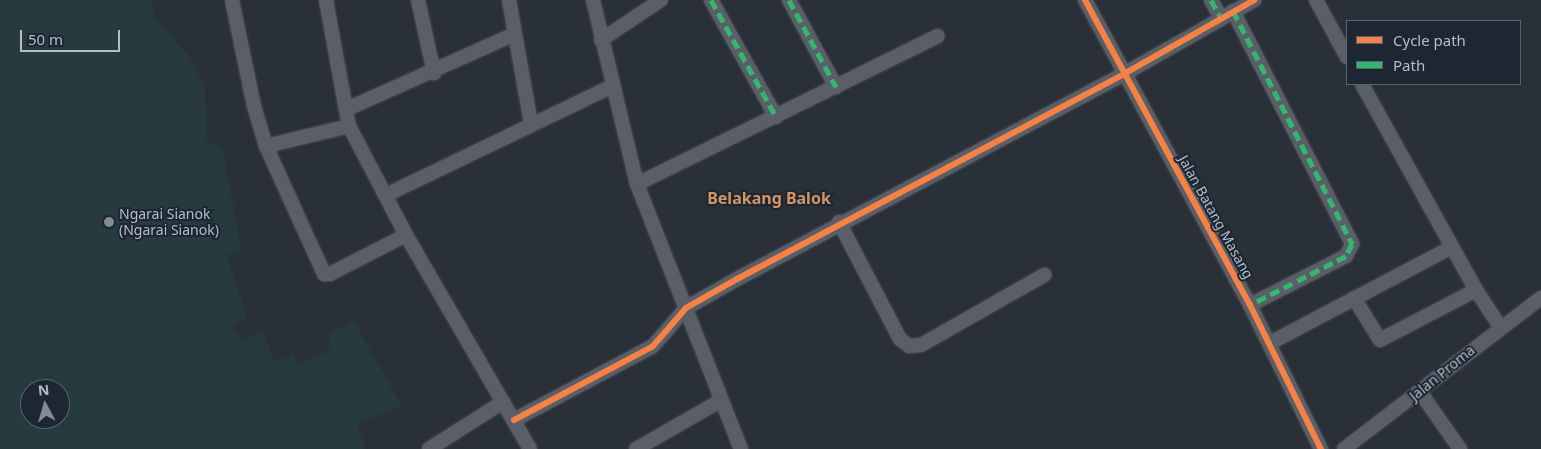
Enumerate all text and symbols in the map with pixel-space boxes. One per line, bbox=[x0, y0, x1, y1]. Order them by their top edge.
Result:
scale bar bbox=[22, 20, 122, 52]
legend bbox=[1346, 20, 1521, 85]
text: 50 m bbox=[28, 29, 63, 49]
text: Cycle path bbox=[1393, 30, 1466, 50]
text: Path bbox=[1393, 55, 1425, 75]
street label: Jalan Batang Masang bbox=[1175, 152, 1257, 282]
district label: Belakang Balok bbox=[707, 188, 831, 208]
place label: Ngarai Sianok (Ngarai Sianok) bbox=[119, 206, 219, 238]
marker: Ngarai Sianok (Ngarai Sianok) bbox=[103, 216, 115, 228]
street label: Jalan Proma bbox=[1406, 342, 1478, 404]
north arrow bbox=[20, 379, 70, 429]
text: N bbox=[37, 380, 50, 400]

